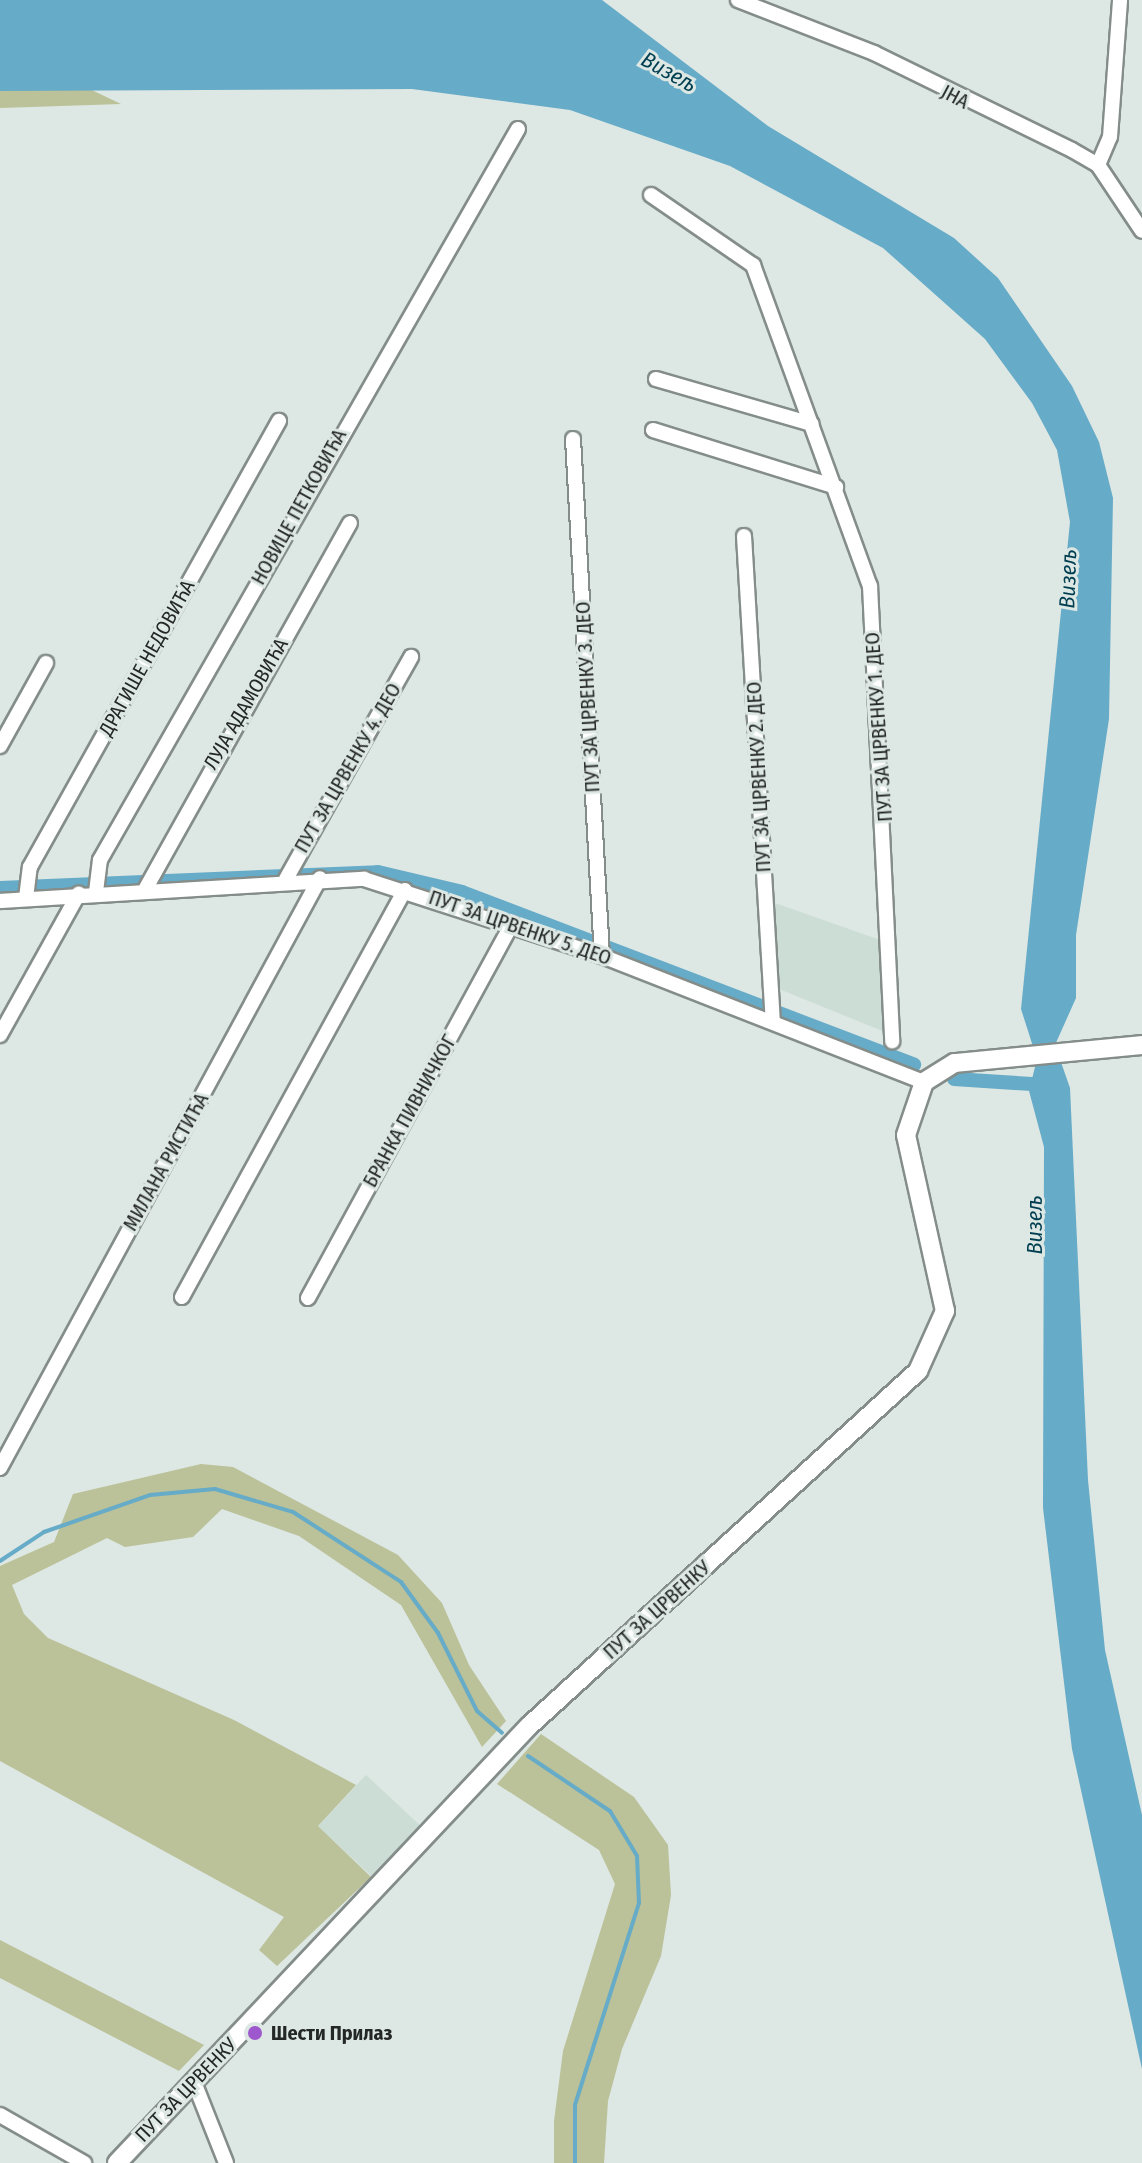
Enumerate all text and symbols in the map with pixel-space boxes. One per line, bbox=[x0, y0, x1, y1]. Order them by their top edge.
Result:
water label: Визељ bbox=[637, 46, 701, 98]
street label: ЈНА bbox=[937, 80, 973, 114]
street label: НОВИЦЕ ПЕТКОВИЋА bbox=[246, 425, 352, 589]
water label: Визељ bbox=[1054, 549, 1082, 609]
street label: ДРАГИШЕ НЕДОВИЋА bbox=[94, 576, 200, 740]
street label: ПУТ ЗА ЦРВЕНКУ 3. ДЕО bbox=[571, 601, 605, 793]
street label: ПУТ ЗА ЦРВЕНКУ 1. ДЕО bbox=[860, 631, 898, 823]
street label: ЛУЈА АДАМОВИЋА bbox=[199, 634, 293, 774]
street label: ПУТ ЗА ЦРВЕНКУ 4. ДЕО bbox=[290, 679, 406, 857]
street label: ПУТ ЗА ЦРВЕНКУ 2. ДЕО bbox=[742, 681, 776, 873]
street label: ПУТ ЗА ЦРВЕНКУ 5. ДЕО bbox=[426, 885, 614, 971]
street label: БРАНКА ПИВНИЧКОГ bbox=[358, 1030, 462, 1192]
street label: МИЛАНА РИСТИЋА bbox=[118, 1089, 214, 1235]
water label: Визељ bbox=[1022, 1195, 1048, 1255]
street label: ПУТ ЗА ЦРВЕНКУ bbox=[599, 1556, 715, 1664]
place label: Шести Прилаз bbox=[271, 2021, 393, 2045]
marker: Шести Прилаз bbox=[246, 2024, 264, 2042]
street label: ПУТ ЗА ЦРВЕНКУ bbox=[130, 2033, 242, 2147]

